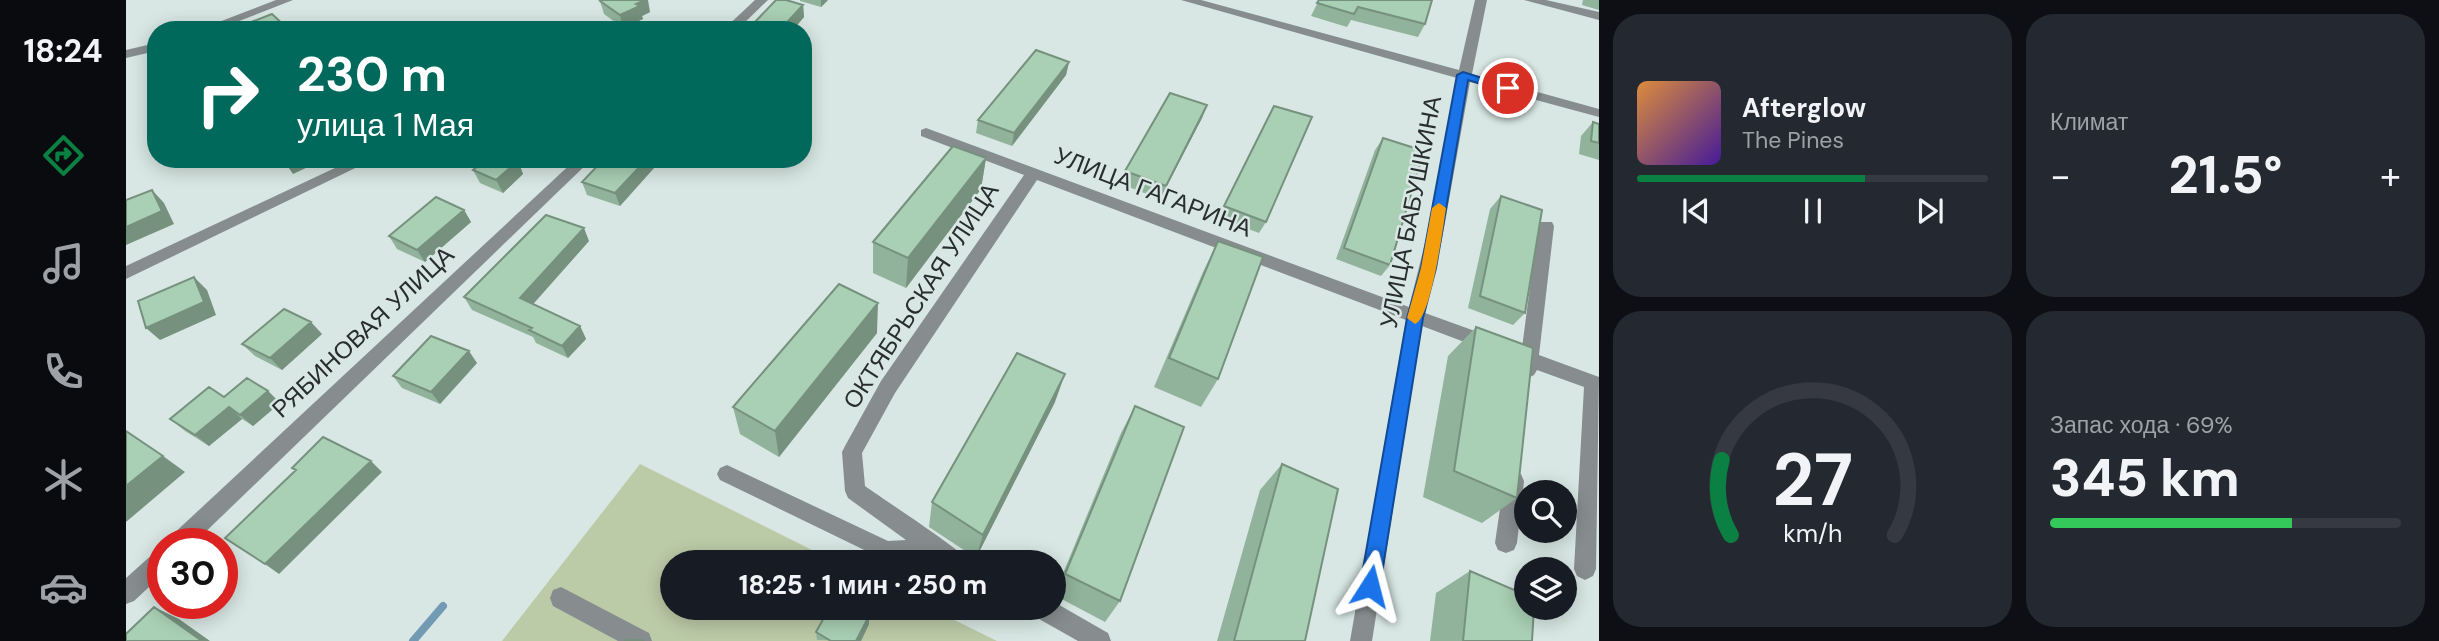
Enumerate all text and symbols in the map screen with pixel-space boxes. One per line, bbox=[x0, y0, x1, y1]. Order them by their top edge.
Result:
text: 18:24 bbox=[23, 30, 103, 72]
text: 230 m bbox=[297, 42, 447, 106]
icon: right bbox=[182, 49, 273, 140]
pin bbox=[1478, 58, 1538, 118]
icon: arrive bbox=[1489, 69, 1527, 107]
text: Afterglow bbox=[1742, 91, 1866, 125]
street label: УЛИЦА БАБУШКИНА bbox=[1373, 93, 1448, 331]
text: улица 1 Мая bbox=[297, 104, 474, 146]
text: Климат bbox=[2050, 107, 2128, 137]
text: The Pines bbox=[1742, 125, 1844, 155]
icon: directions bbox=[39, 131, 88, 180]
street label: УЛИЦА ГАГАРИНА bbox=[1050, 140, 1256, 243]
text: 21.5° bbox=[2168, 141, 2283, 209]
text: − bbox=[2050, 151, 2071, 201]
text: + bbox=[2380, 151, 2401, 201]
street label: ОКТЯБРЬСКАЯ УЛИЦА bbox=[836, 177, 1005, 415]
icon: previous bbox=[1677, 192, 1715, 230]
icon: pause bbox=[1794, 192, 1832, 230]
icon: next bbox=[1911, 192, 1949, 230]
icon: music bbox=[39, 239, 88, 288]
street label: РЯБИНОВАЯ УЛИЦА bbox=[265, 239, 460, 424]
icon: phone bbox=[39, 347, 88, 396]
text: Запас хода · 69% bbox=[2050, 410, 2233, 440]
text: 27 bbox=[1772, 433, 1853, 528]
text: 345 km bbox=[2050, 444, 2240, 512]
icon: climate bbox=[39, 455, 88, 504]
map controls bbox=[1514, 480, 1577, 620]
button: search bbox=[1514, 480, 1577, 543]
text: km/h bbox=[1783, 517, 1842, 550]
speed limit sign: 30 bbox=[147, 528, 238, 619]
position arrow bbox=[1333, 549, 1407, 623]
button: layers bbox=[1514, 557, 1577, 620]
icon: car bbox=[39, 563, 88, 612]
text: 18:25 · 1 мин · 250 m bbox=[739, 568, 987, 602]

